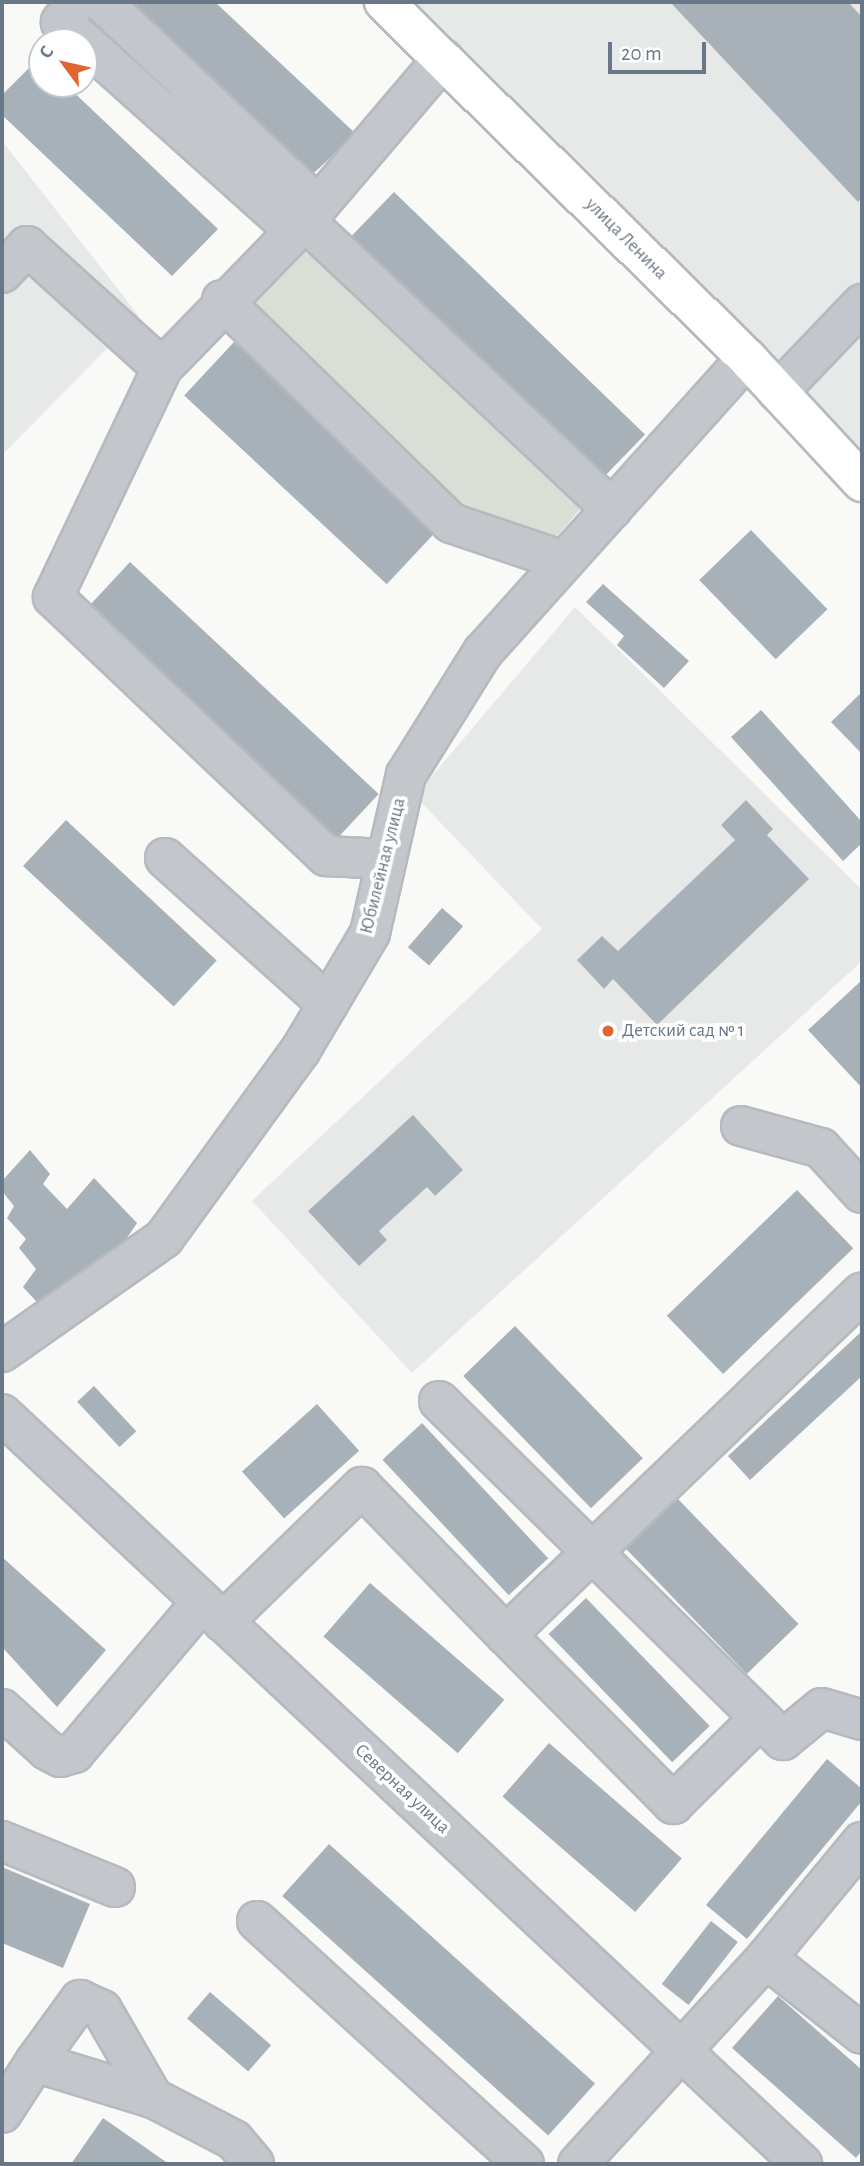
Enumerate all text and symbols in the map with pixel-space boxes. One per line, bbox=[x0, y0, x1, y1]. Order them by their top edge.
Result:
north arrow bbox=[28, 28, 98, 98]
scale bar bbox=[612, 28, 710, 72]
text: С bbox=[36, 43, 57, 62]
text: 20 m bbox=[621, 43, 662, 64]
street label: улица Ленина bbox=[580, 193, 672, 285]
street label: Юбилейная улица bbox=[355, 796, 411, 936]
place label: Детский сад № 1 bbox=[622, 1020, 744, 1042]
marker: Детский сад № 1 bbox=[600, 1023, 616, 1039]
street label: Северная улица bbox=[350, 1739, 454, 1839]

